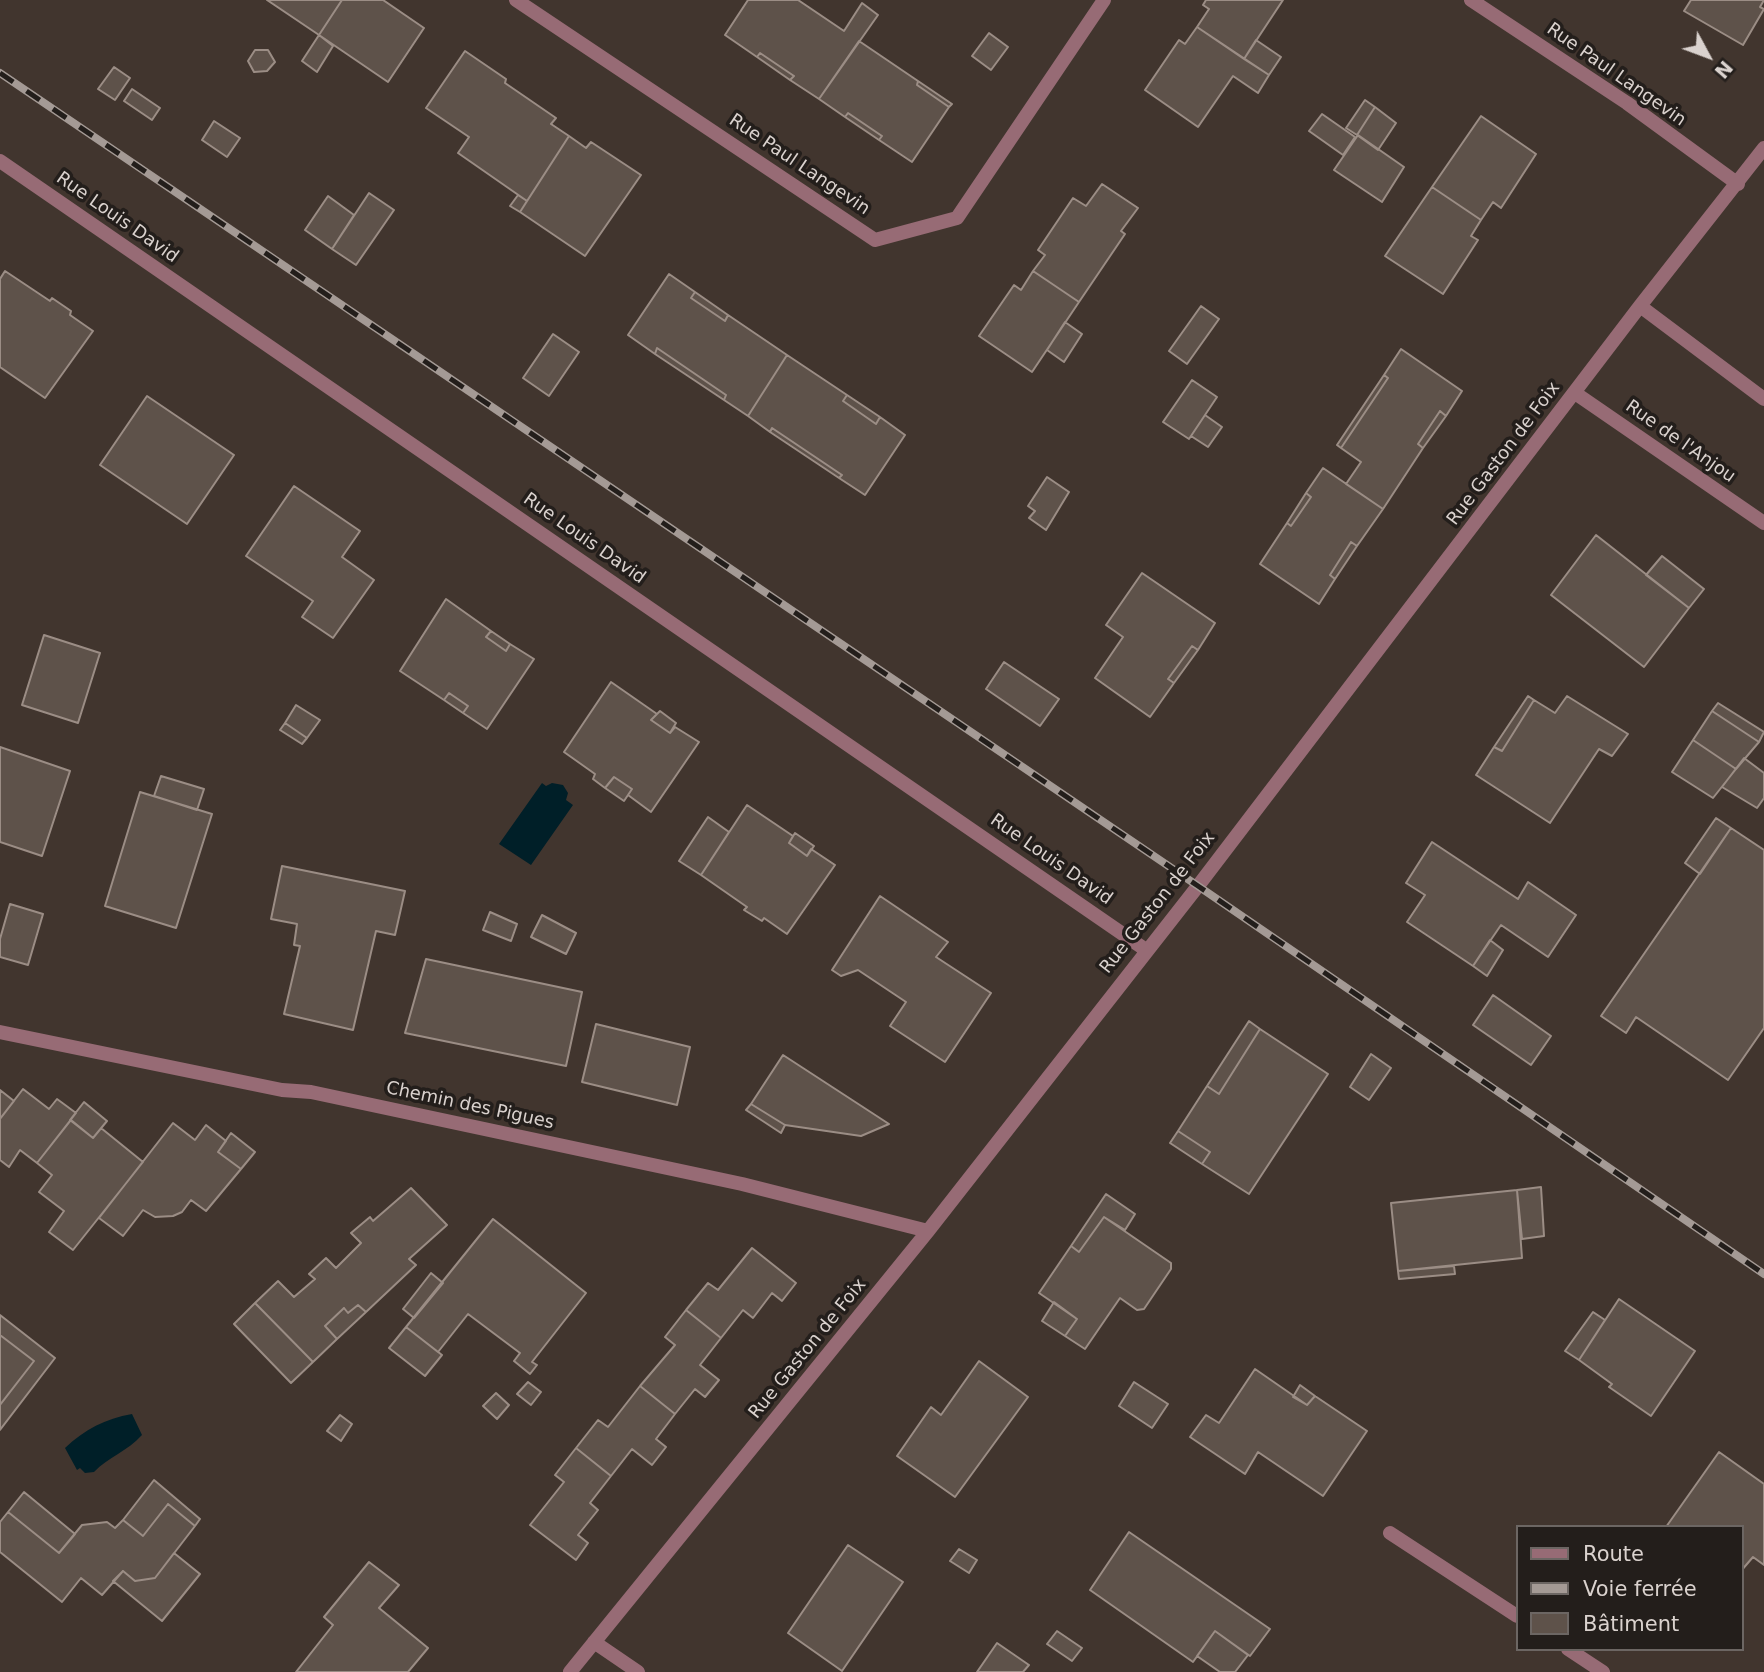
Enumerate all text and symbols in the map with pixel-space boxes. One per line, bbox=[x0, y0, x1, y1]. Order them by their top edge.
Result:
street label: Rue Paul Langevin bbox=[1542, 19, 1690, 131]
north arrow bbox=[1673, 21, 1743, 91]
text: N bbox=[1710, 57, 1737, 83]
street label: Rue Paul Langevin bbox=[725, 110, 873, 220]
street label: Rue Louis David bbox=[52, 168, 182, 268]
street label: Rue Gaston de Foix bbox=[1443, 378, 1565, 530]
street label: Rue de l'Anjou bbox=[1621, 396, 1739, 488]
street label: Rue Louis David bbox=[519, 489, 649, 589]
street label: Rue Louis David bbox=[986, 810, 1116, 910]
street label: Rue Gaston de Foix bbox=[1096, 828, 1220, 978]
street label: Chemin des Pigues bbox=[384, 1078, 556, 1134]
street label: Rue Gaston de Foix bbox=[745, 1275, 871, 1423]
legend bbox=[1516, 1525, 1743, 1651]
text: Route bbox=[1583, 1542, 1644, 1566]
text: Voie ferrée bbox=[1583, 1577, 1697, 1601]
text: Bâtiment bbox=[1583, 1612, 1679, 1636]

